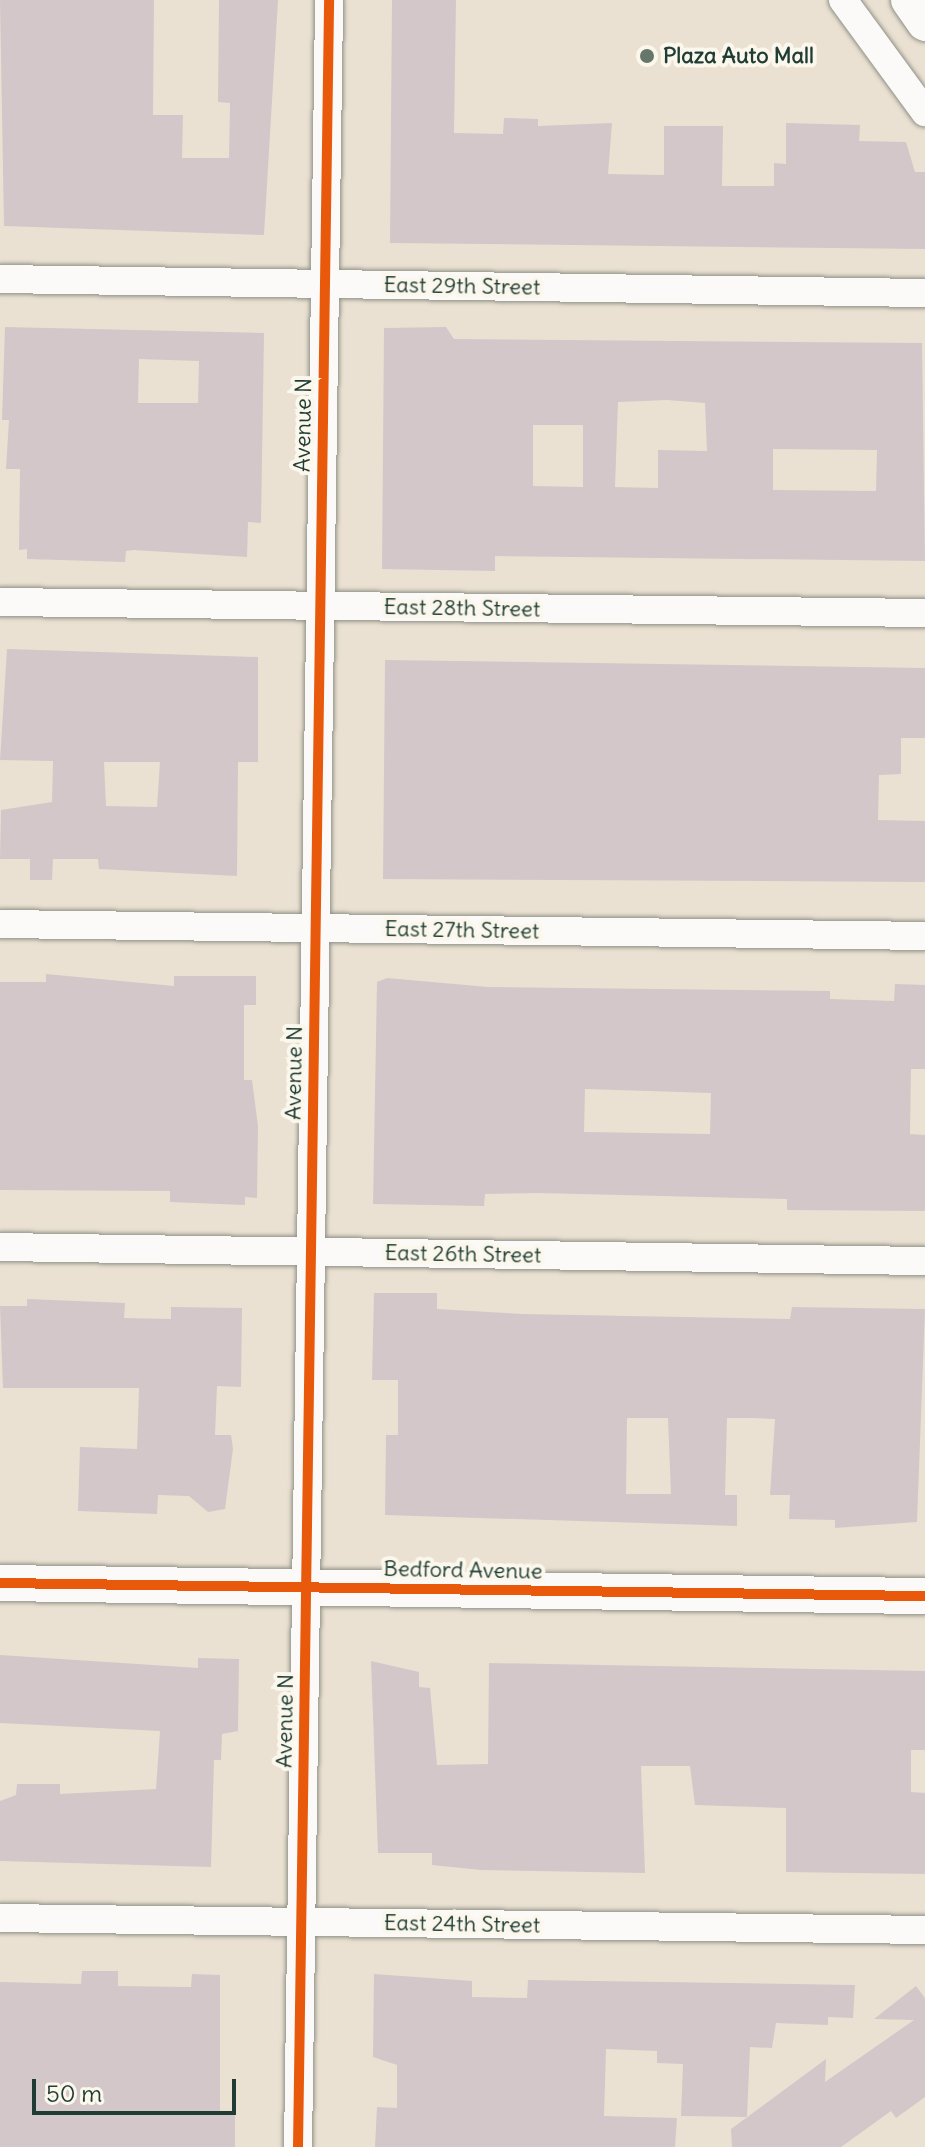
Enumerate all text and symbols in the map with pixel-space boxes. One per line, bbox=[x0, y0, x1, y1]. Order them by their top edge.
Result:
place label: Plaza Auto Mall bbox=[663, 43, 814, 69]
marker: Plaza Auto Mall bbox=[638, 47, 656, 65]
street label: East 29th Street bbox=[383, 271, 541, 301]
street label: Avenue N bbox=[289, 378, 317, 472]
street label: East 28th Street bbox=[383, 593, 541, 623]
street label: East 27th Street bbox=[384, 915, 540, 945]
street label: Avenue N bbox=[280, 1026, 308, 1120]
street label: East 26th Street bbox=[384, 1239, 542, 1269]
street label: Bedford Avenue bbox=[383, 1555, 543, 1585]
street label: Avenue N bbox=[271, 1674, 299, 1768]
street label: East 24th Street bbox=[384, 1909, 540, 1939]
scale bar bbox=[36, 2063, 240, 2113]
text: 50 m bbox=[46, 2078, 102, 2108]

